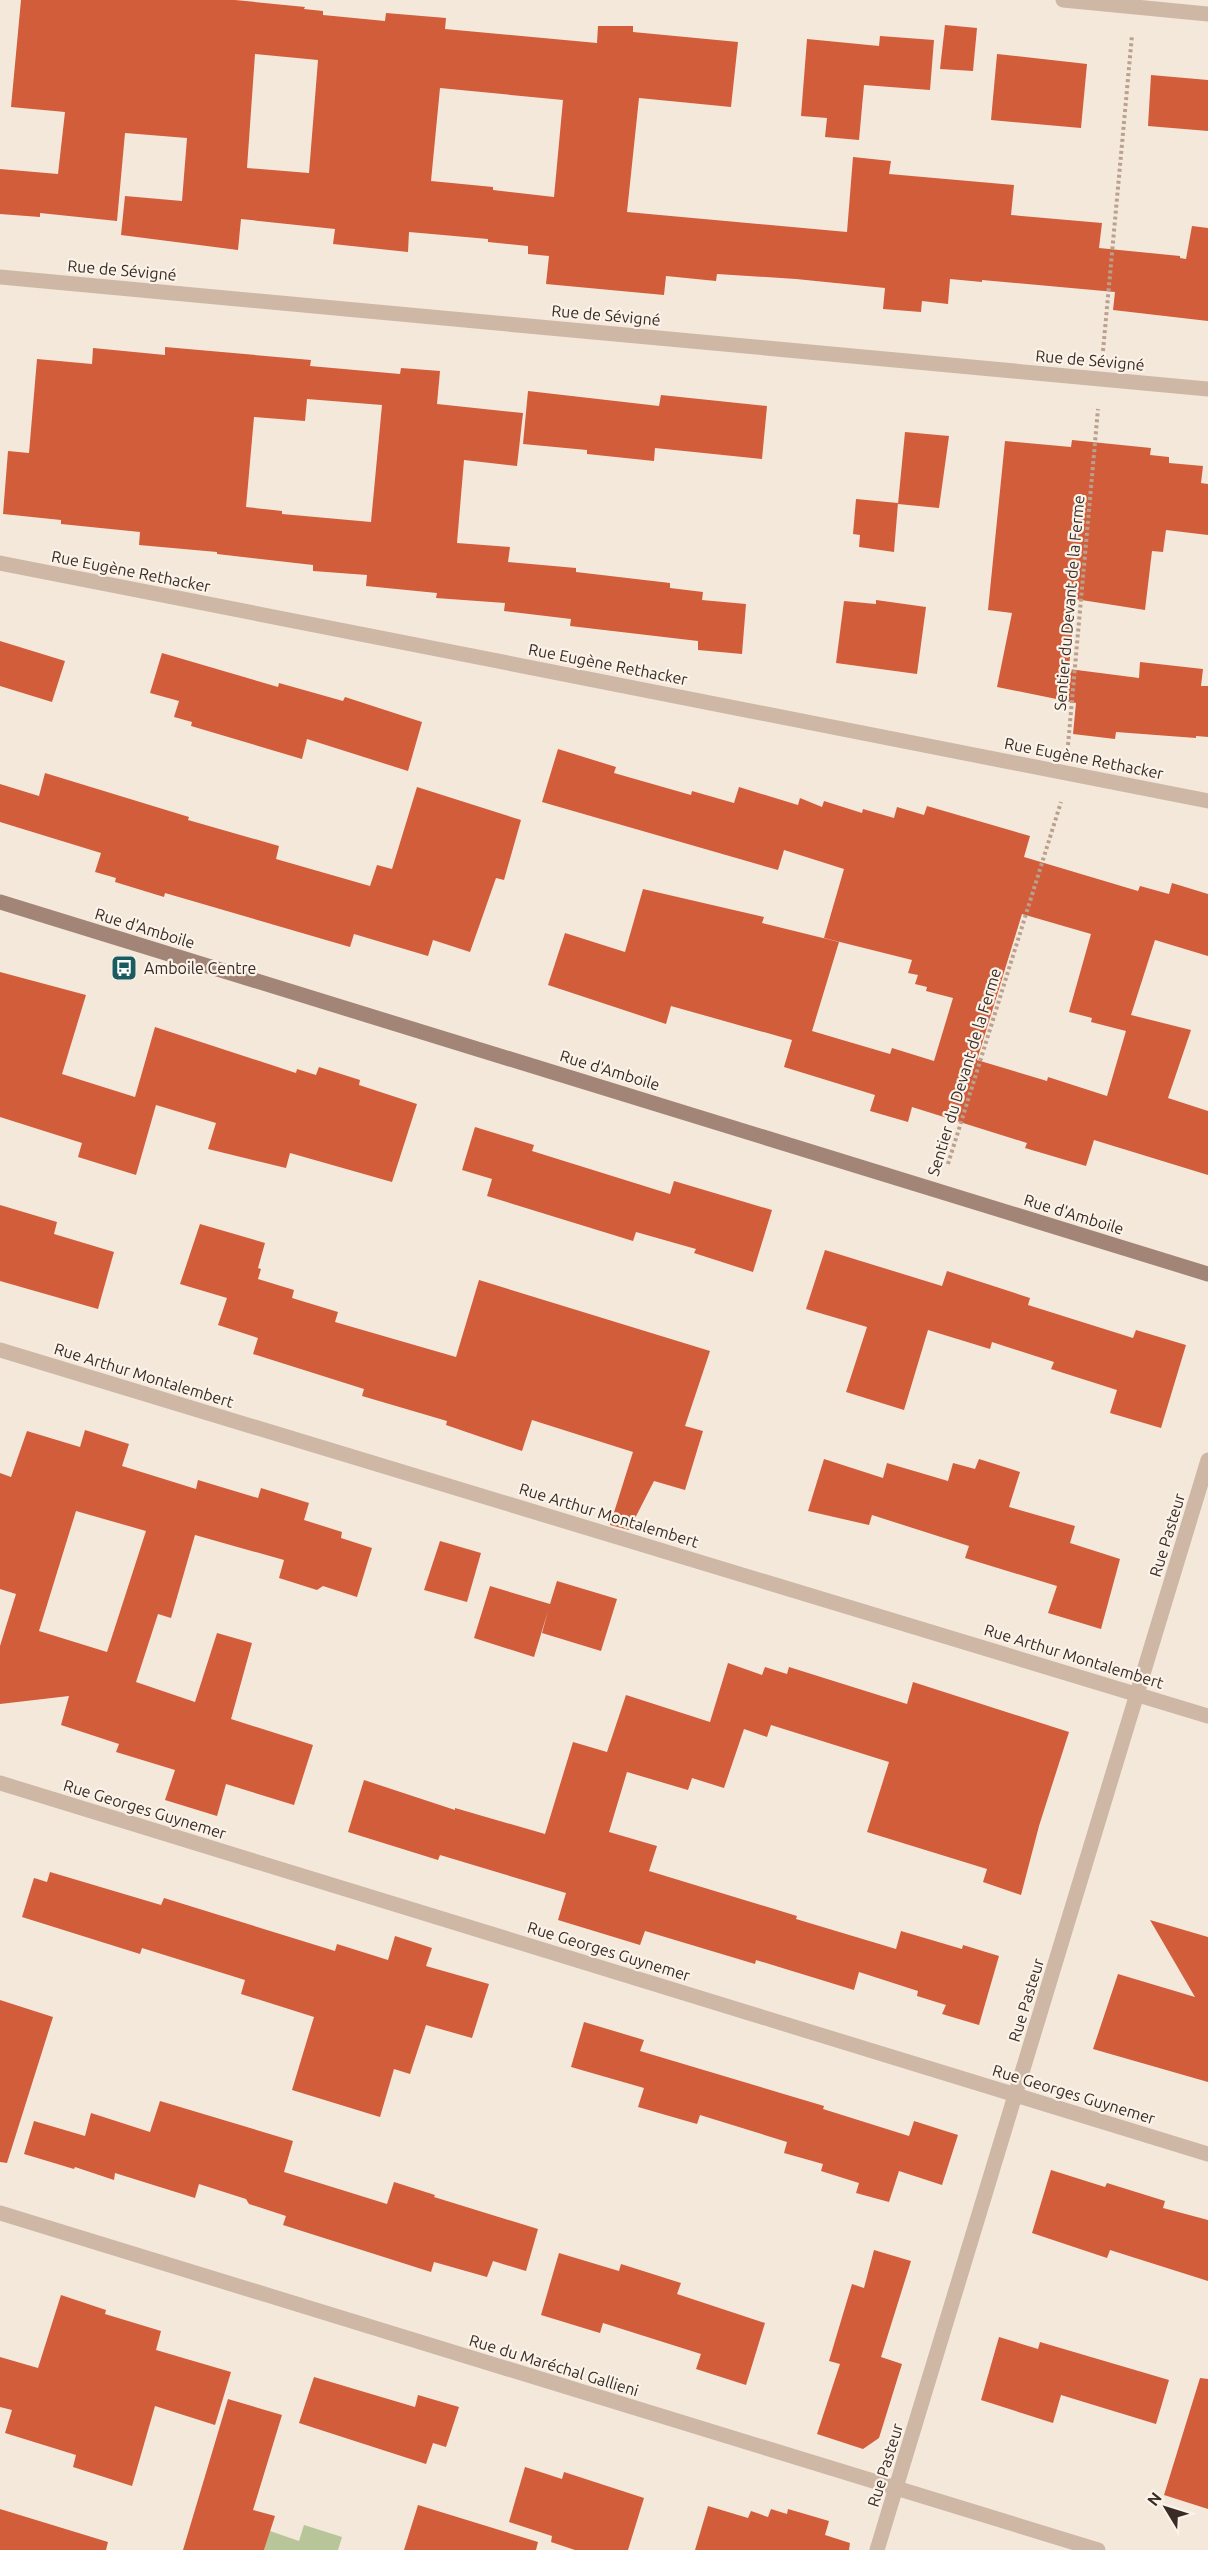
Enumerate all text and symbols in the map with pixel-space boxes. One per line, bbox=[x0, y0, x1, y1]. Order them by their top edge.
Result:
street label: Rue de Sévigné bbox=[67, 256, 177, 284]
street label: Rue de Sévigné bbox=[551, 301, 661, 329]
street label: Rue de Sévigné bbox=[1035, 346, 1145, 374]
street label: Sentier du Devant de la Ferme bbox=[1051, 494, 1087, 712]
street label: Rue Eugène Rethacker bbox=[50, 547, 212, 595]
street label: Rue Eugène Rethacker bbox=[527, 640, 689, 688]
street label: Rue Eugène Rethacker bbox=[1003, 734, 1165, 782]
street label: Rue d'Amboile bbox=[93, 904, 197, 952]
bus stop icon: Amboile Centre bbox=[109, 953, 139, 983]
place label: Amboile Centre bbox=[144, 959, 256, 977]
street label: Sentier du Devant de la Ferme bbox=[924, 966, 1004, 1178]
street label: Rue d'Amboile bbox=[558, 1046, 662, 1094]
street label: Rue d'Amboile bbox=[1022, 1190, 1126, 1238]
street label: Rue Arthur Montalembert bbox=[52, 1339, 237, 1411]
street label: Rue Arthur Montalembert bbox=[517, 1479, 702, 1551]
street label: Rue Pasteur bbox=[1146, 1491, 1188, 1579]
street label: Rue Arthur Montalembert bbox=[982, 1620, 1167, 1692]
street label: Rue Georges Guynemer bbox=[61, 1776, 229, 1842]
street label: Rue Georges Guynemer bbox=[525, 1918, 693, 1984]
street label: Rue Pasteur bbox=[1005, 1956, 1047, 2044]
street label: Rue Georges Guynemer bbox=[990, 2061, 1158, 2127]
street label: Rue du Maréchal Gallieni bbox=[467, 2331, 641, 2399]
street label: Rue Pasteur bbox=[864, 2421, 906, 2509]
north arrow bbox=[1136, 2478, 1196, 2538]
text: N bbox=[1143, 2489, 1165, 2509]

